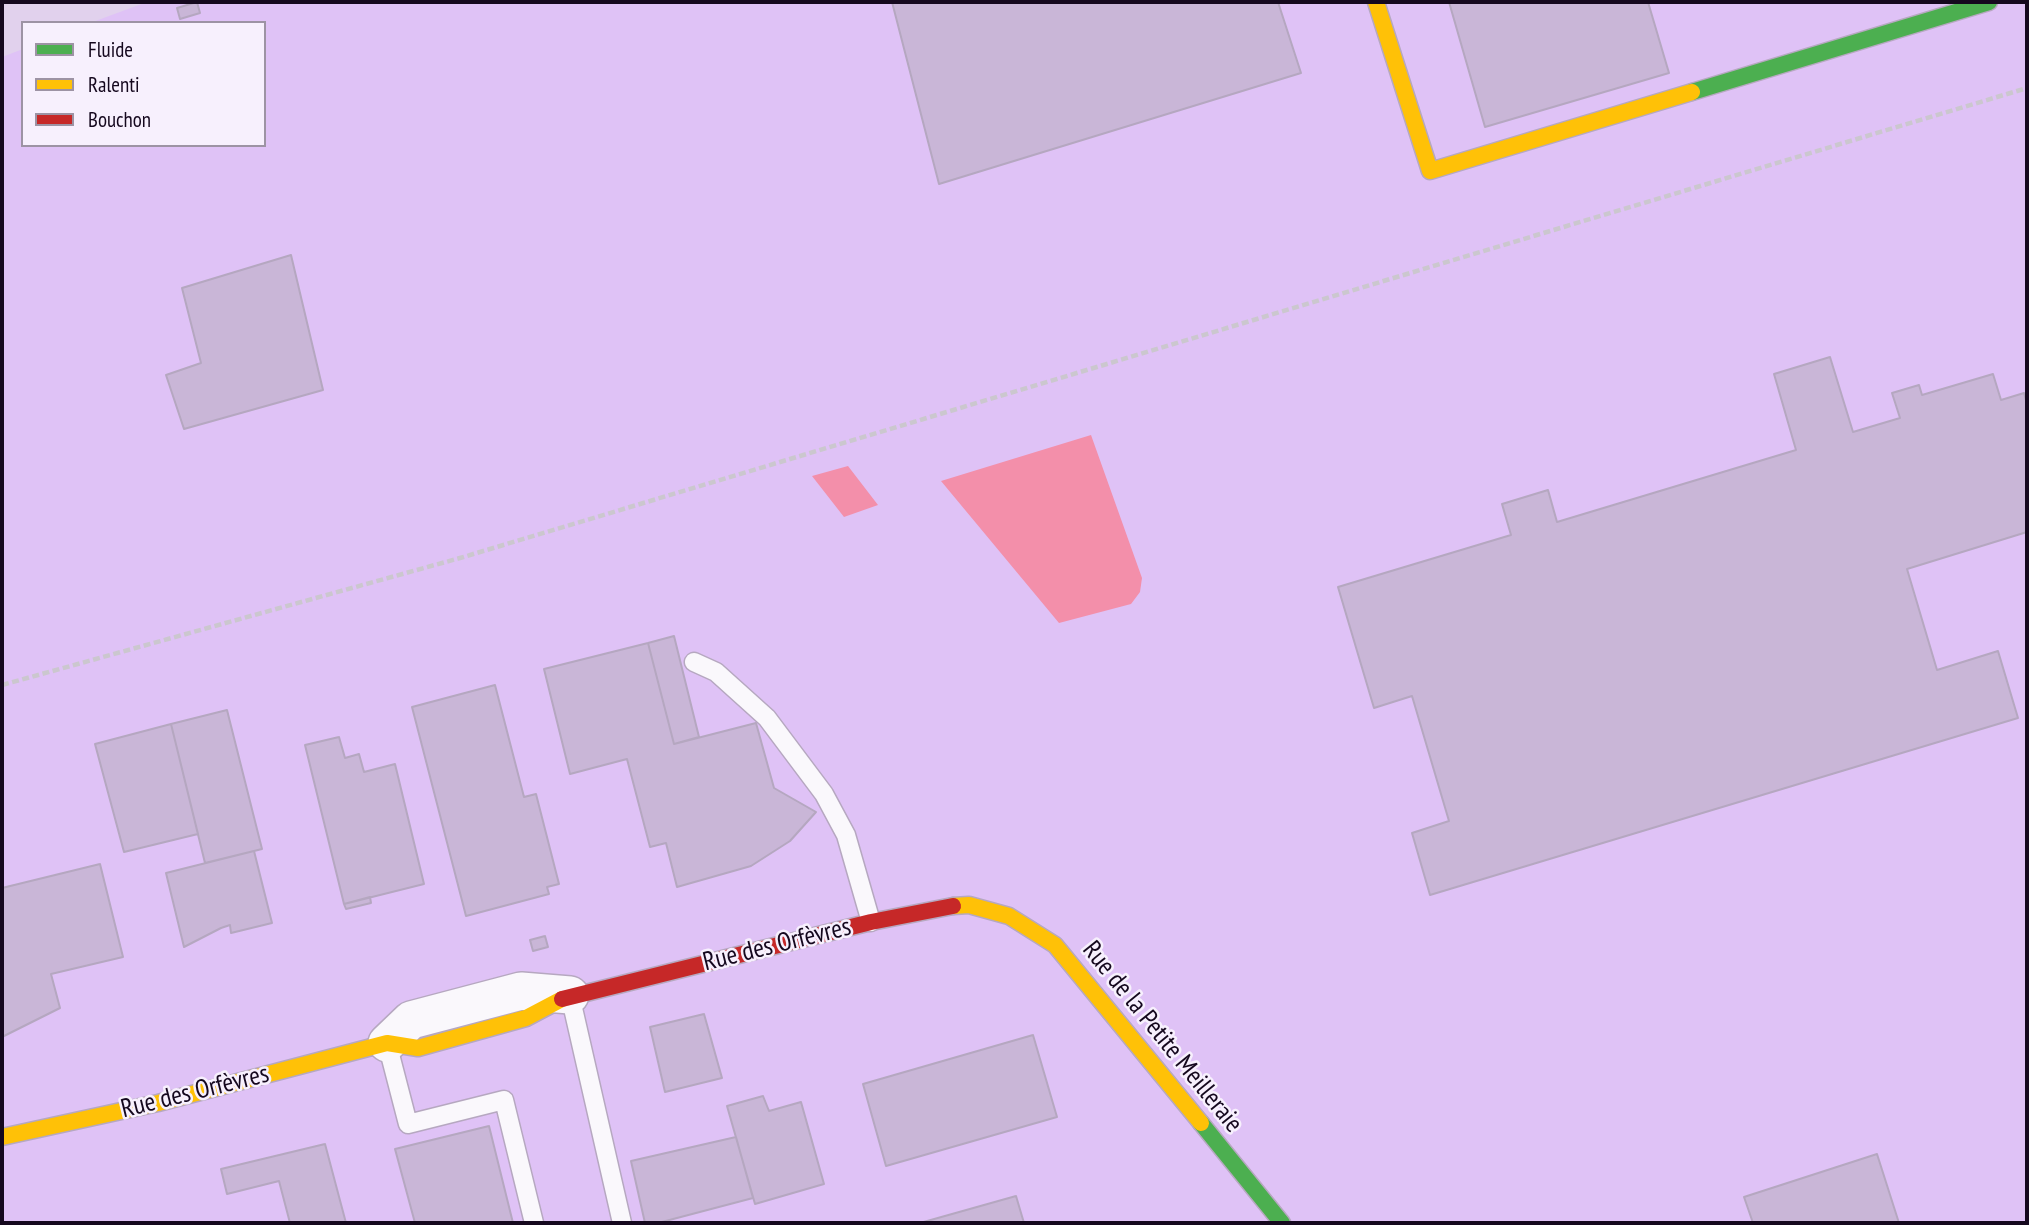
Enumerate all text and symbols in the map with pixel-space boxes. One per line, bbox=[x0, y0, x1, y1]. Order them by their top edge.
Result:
legend bbox=[21, 21, 266, 147]
text: Fluide bbox=[88, 36, 133, 63]
text: Ralenti bbox=[88, 71, 140, 98]
text: Bouchon bbox=[88, 106, 151, 133]
street label: Rue des Orfèvres bbox=[700, 912, 854, 978]
street label: Rue de la Petite Meilleraie bbox=[1075, 935, 1249, 1139]
street label: Rue des Orfèvres bbox=[118, 1059, 272, 1125]

